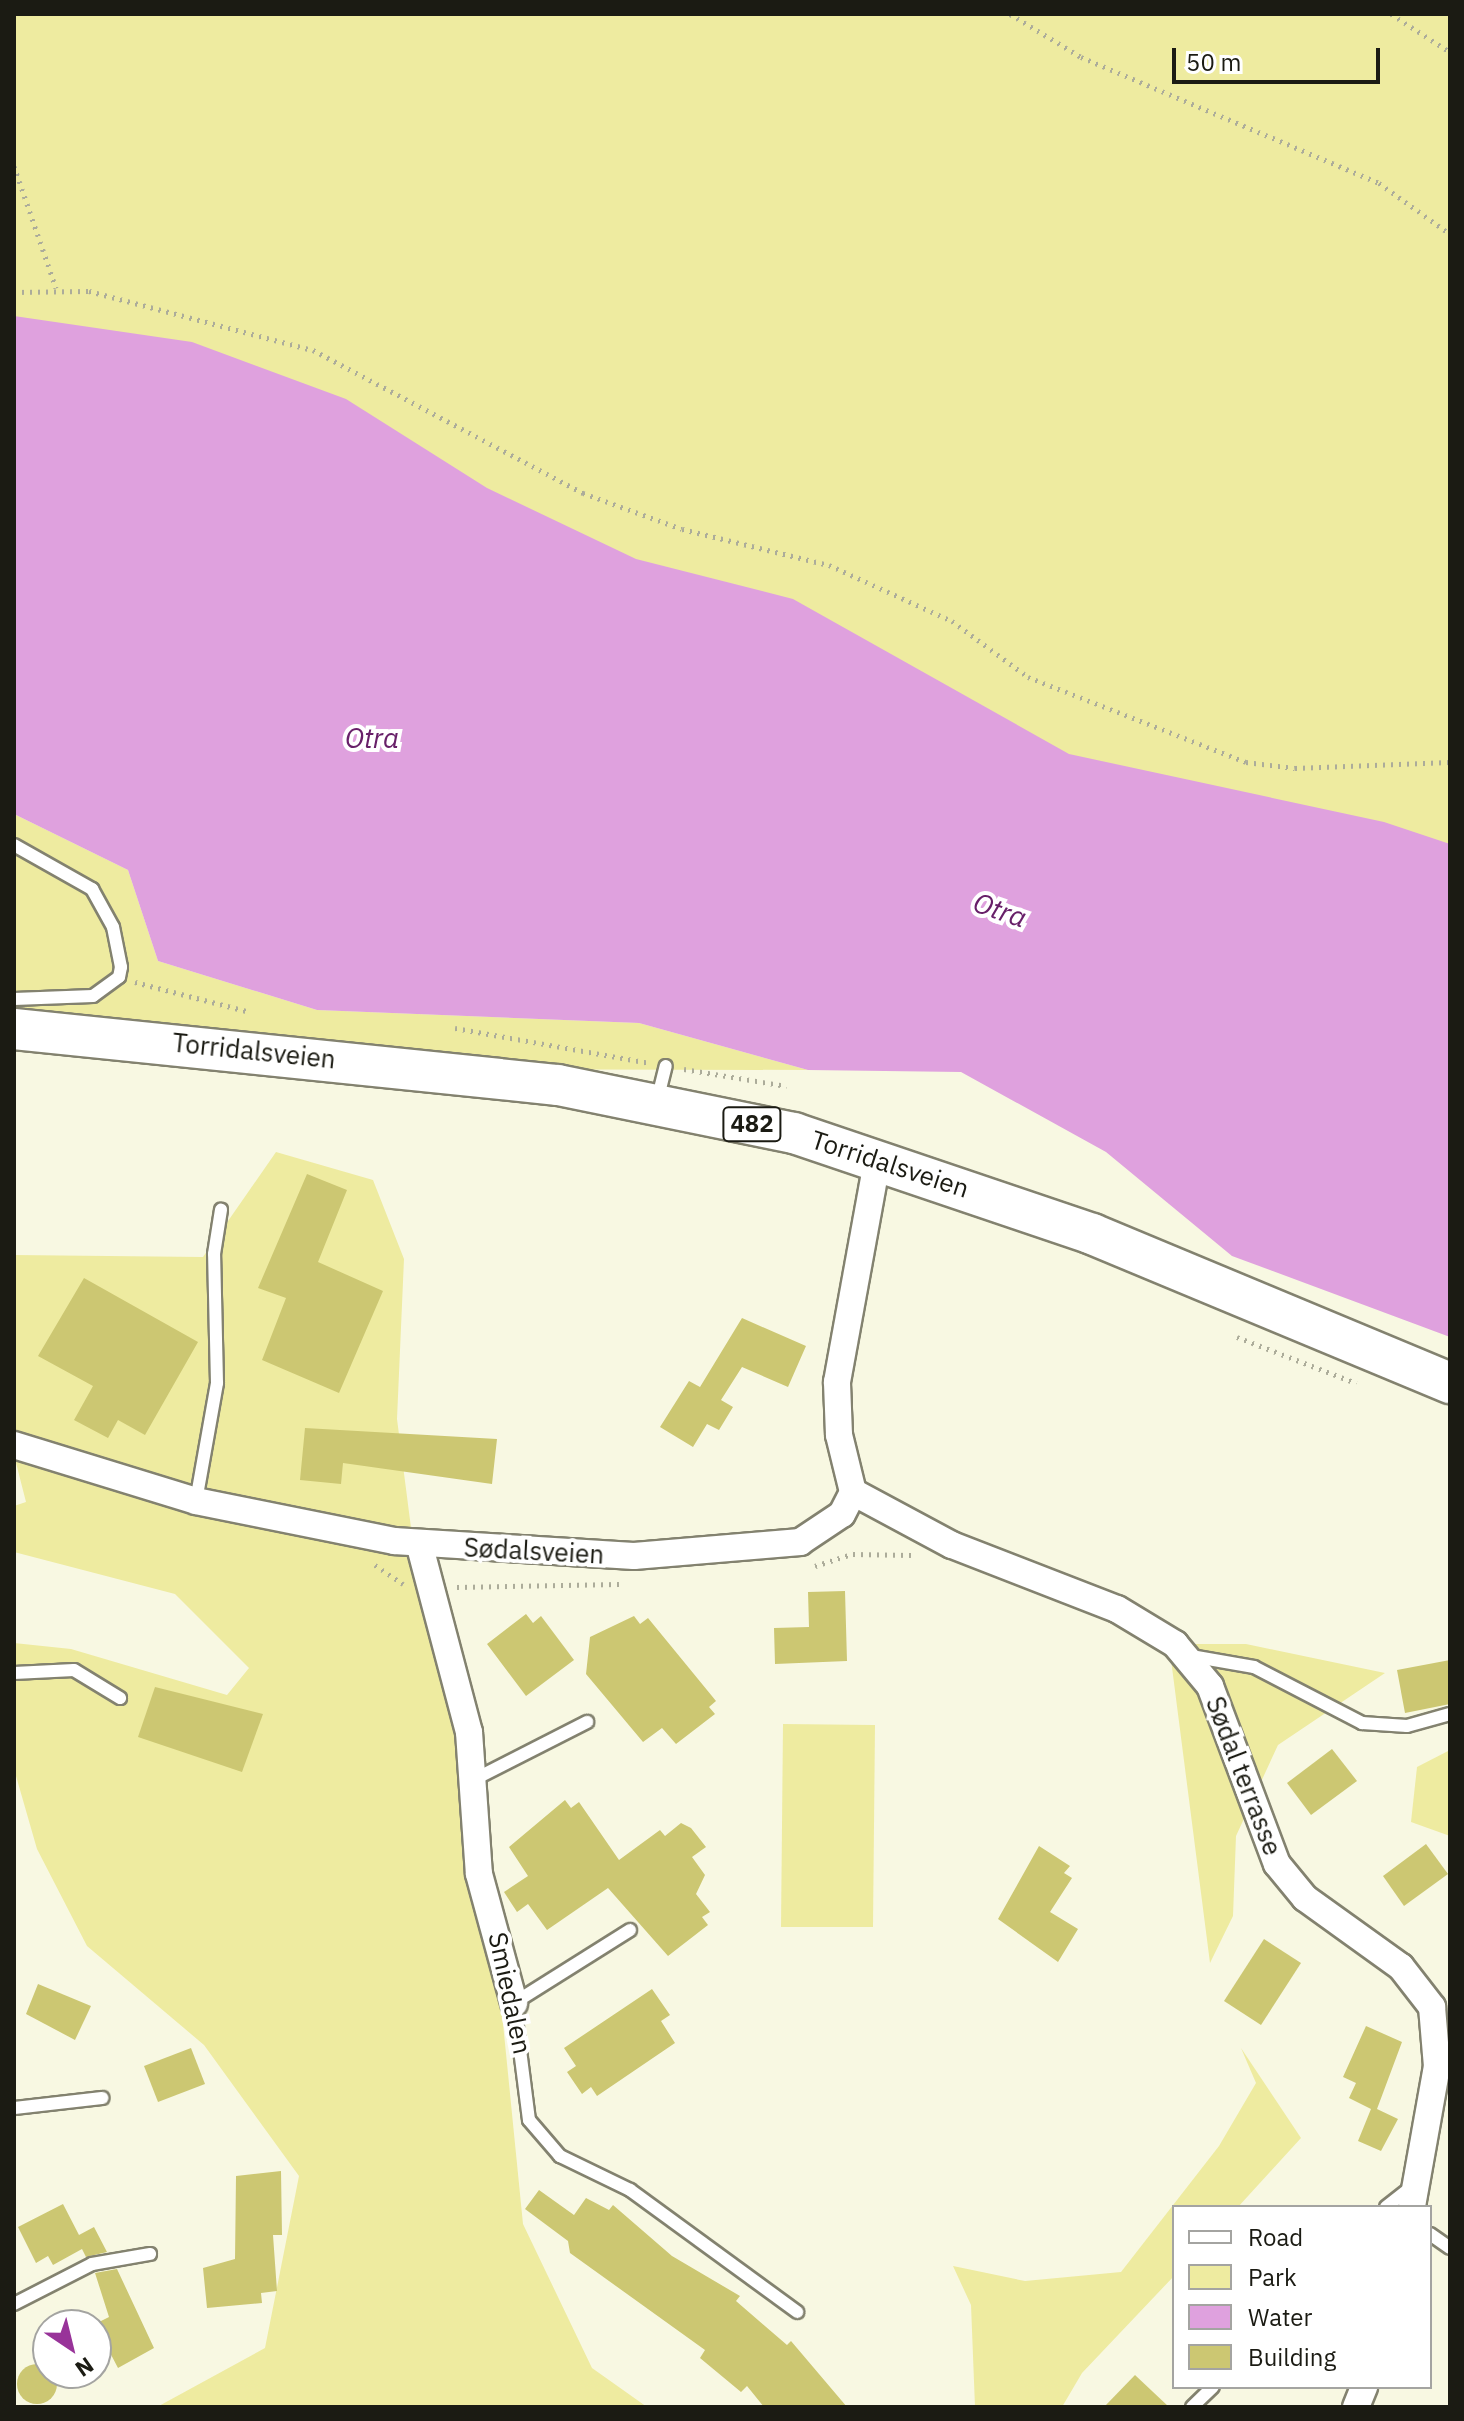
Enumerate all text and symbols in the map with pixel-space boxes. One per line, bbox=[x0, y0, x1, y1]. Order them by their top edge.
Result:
scale bar bbox=[1176, 32, 1384, 82]
text: 50 m bbox=[1186, 46, 1241, 78]
water label: Otra bbox=[345, 721, 399, 755]
water label: Otra bbox=[969, 885, 1031, 935]
street label: Torridalsveien bbox=[171, 1027, 337, 1075]
road number: 482 bbox=[722, 1104, 782, 1144]
street label: Torridalsveien bbox=[807, 1124, 973, 1204]
street label: Sødalsveien bbox=[463, 1532, 605, 1570]
street label: Sødal terrasse bbox=[1199, 1692, 1289, 1860]
street label: Smiedalen bbox=[482, 1929, 538, 2057]
legend bbox=[1172, 2205, 1432, 2389]
text: Road bbox=[1248, 2221, 1303, 2253]
text: Park bbox=[1248, 2261, 1297, 2293]
text: Water bbox=[1248, 2301, 1312, 2333]
north arrow bbox=[32, 2309, 112, 2389]
text: Building bbox=[1248, 2341, 1336, 2373]
text: N bbox=[70, 2351, 100, 2384]

